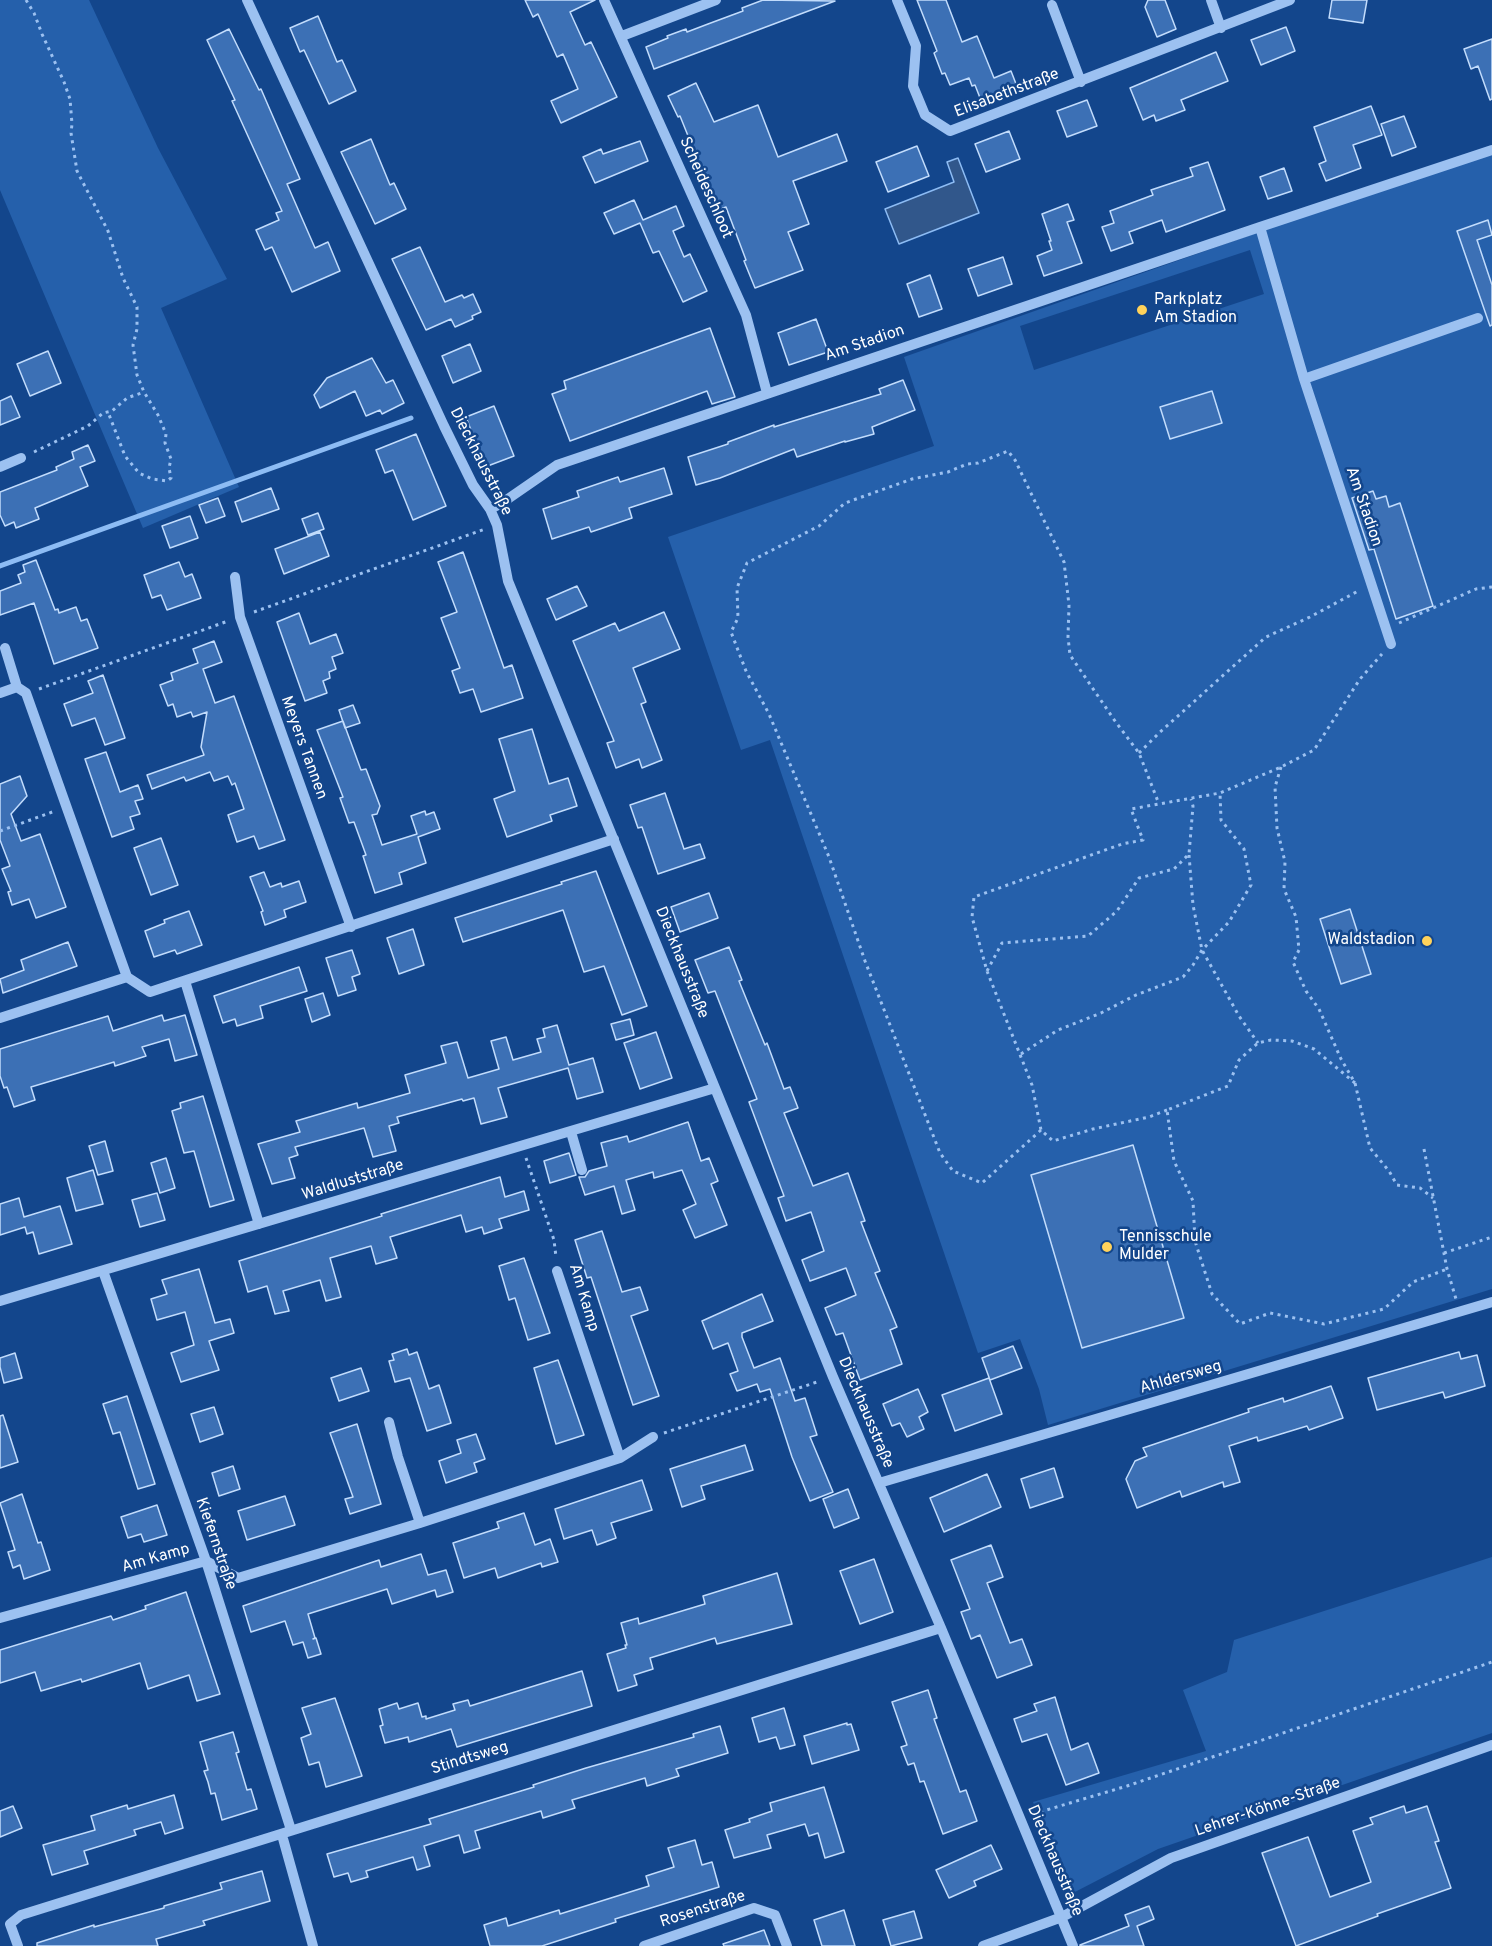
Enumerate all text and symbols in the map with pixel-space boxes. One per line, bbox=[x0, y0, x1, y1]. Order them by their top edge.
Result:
street label: Elisabethstraße bbox=[952, 65, 1062, 123]
street label: Scheideschloot bbox=[674, 134, 736, 242]
place label: Parkplatz Am Stadion bbox=[1154, 291, 1237, 329]
marker: Parkplatz Am Stadion bbox=[1135, 303, 1149, 317]
street label: Am Stadion bbox=[823, 321, 907, 367]
street label: Dieckhausstraße bbox=[444, 405, 516, 519]
street label: Am Stadion bbox=[1340, 465, 1386, 549]
street label: Meyers Tannen bbox=[275, 694, 331, 802]
street label: Dieckhausstraße bbox=[650, 904, 712, 1022]
place label: Waldstadion bbox=[1328, 931, 1415, 951]
marker: Waldstadion bbox=[1420, 934, 1434, 948]
street label: Waldluststraße bbox=[300, 1156, 406, 1206]
place label: Tennisschule Mulder bbox=[1119, 1228, 1212, 1266]
marker: Tennisschule Mulder bbox=[1100, 1240, 1114, 1254]
street label: Am Kamp bbox=[564, 1262, 602, 1334]
street label: Dieckhausstraße bbox=[833, 1355, 897, 1471]
street label: Ahldersweg bbox=[1138, 1357, 1224, 1399]
street label: Kiefernstraße bbox=[190, 1495, 240, 1593]
street label: Am Kamp bbox=[120, 1540, 192, 1578]
street label: Stindtsweg bbox=[429, 1738, 511, 1780]
street label: Lehrer-Köhne-Straße bbox=[1193, 1774, 1343, 1842]
street label: Dieckhausstraße bbox=[1022, 1803, 1086, 1919]
street label: Rosenstraße bbox=[658, 1887, 748, 1933]

